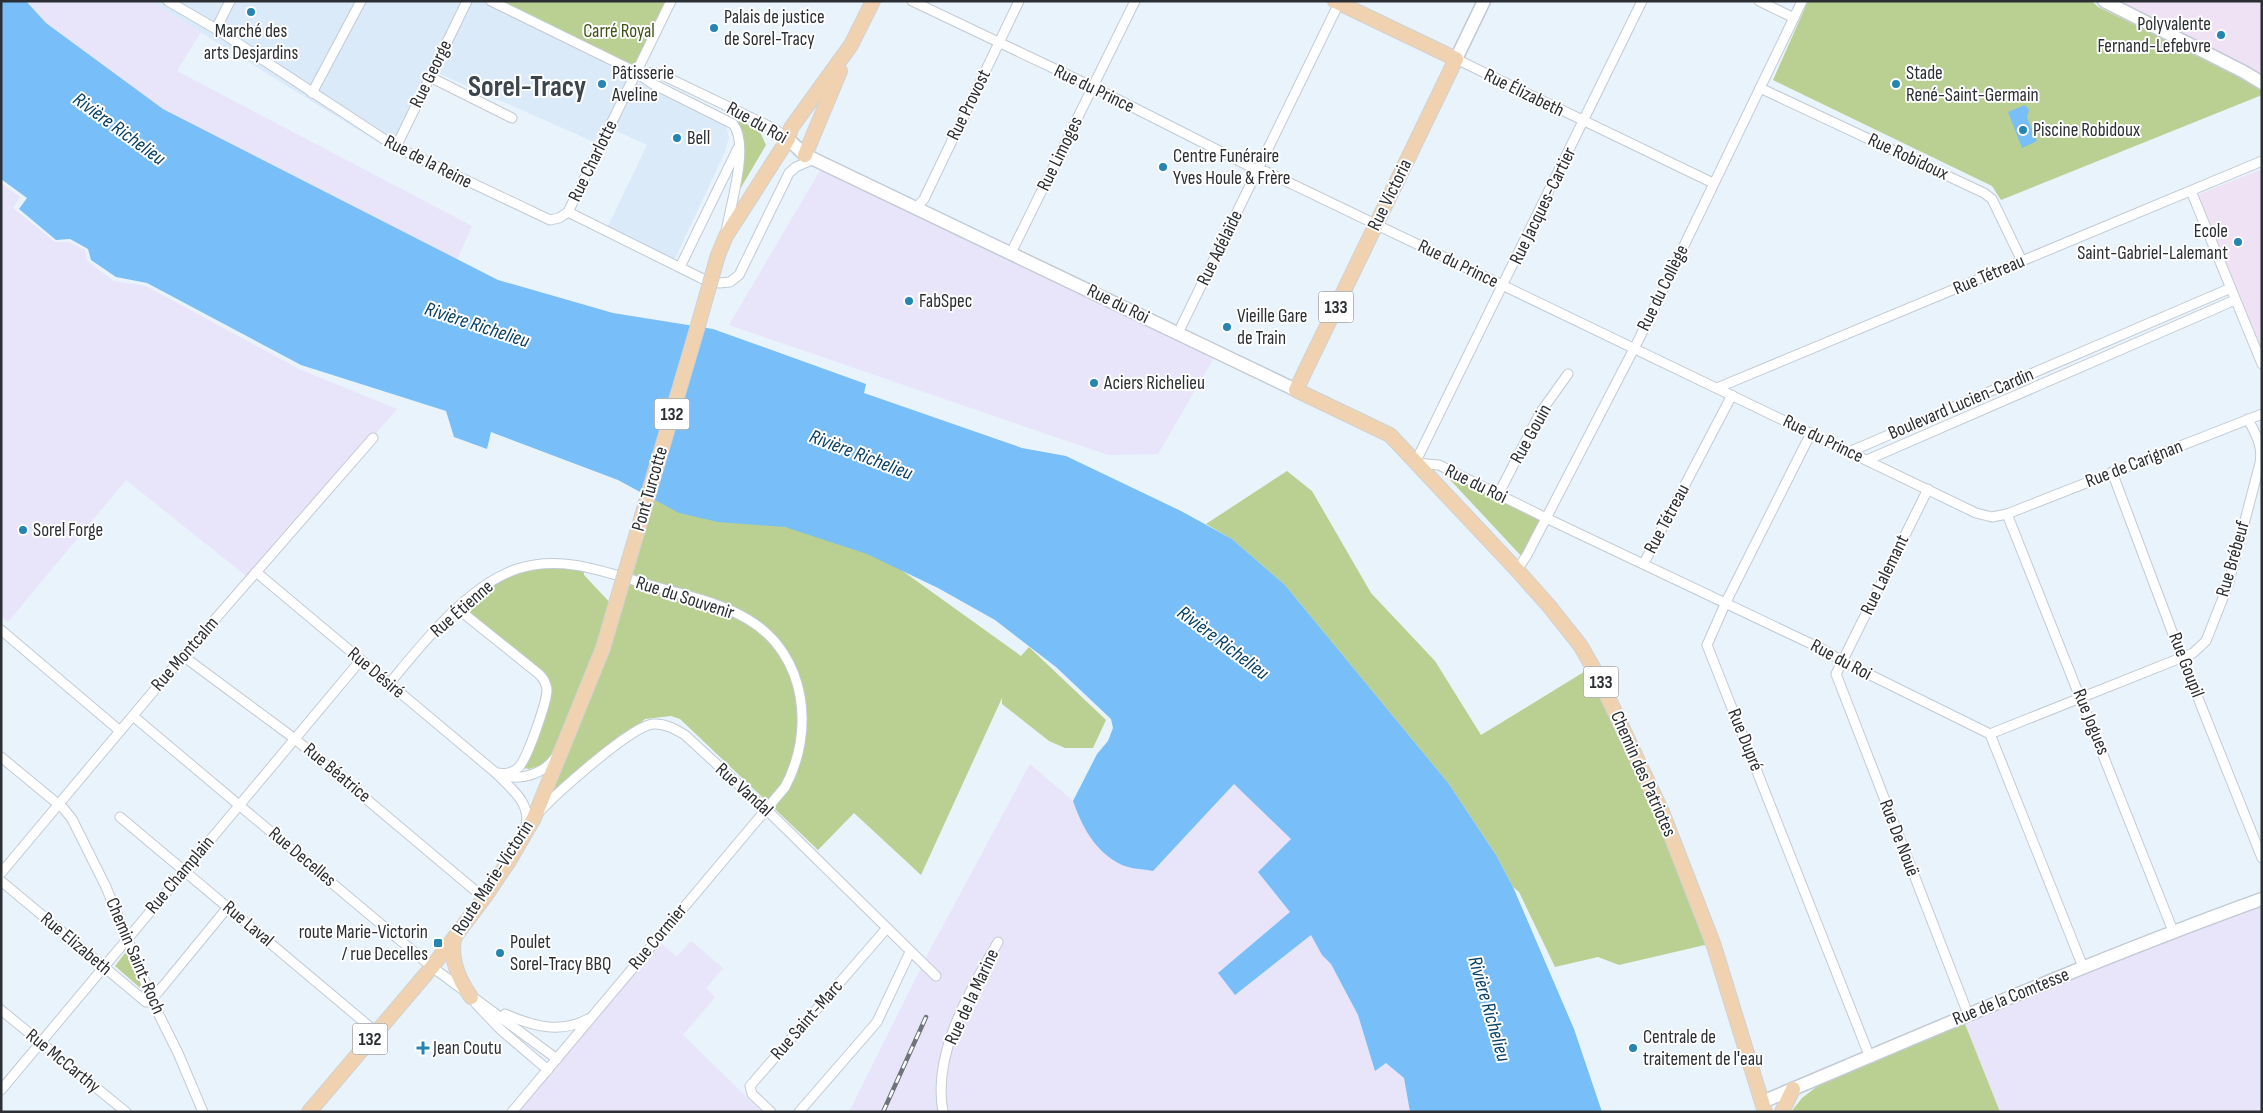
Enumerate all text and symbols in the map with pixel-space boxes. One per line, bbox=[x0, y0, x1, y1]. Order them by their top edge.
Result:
marker: Marché des arts Desjardins bbox=[245, 6, 257, 18]
place label: Palais de justice de Sorel-Tracy bbox=[724, 6, 825, 51]
place label: Polyvalente Fernand-Lefebvre bbox=[2097, 13, 2211, 58]
place label: Marché des arts Desjardins bbox=[204, 20, 298, 65]
park label: Carré Royal bbox=[583, 20, 655, 43]
marker: Palais de justice de Sorel-Tracy bbox=[708, 22, 720, 34]
marker: Polyvalente Fernand-Lefebvre bbox=[2215, 29, 2227, 41]
street label: Rue George bbox=[405, 36, 457, 112]
street label: Rue du Prince bbox=[1050, 60, 1138, 118]
place label: Pâtisserie Aveline bbox=[611, 62, 674, 107]
place label: Stade René-Saint-Germain bbox=[1906, 62, 2039, 107]
street label: Rue Élizabeth bbox=[1480, 64, 1568, 122]
street label: Rue Provost bbox=[942, 66, 996, 144]
district label: Sorel-Tracy bbox=[468, 70, 586, 105]
marker: Pâtisserie Aveline bbox=[596, 78, 608, 90]
marker: Stade René-Saint-Germain bbox=[1890, 78, 1902, 90]
water label: Rivière Richelieu bbox=[68, 87, 171, 171]
street label: Rue du Roi bbox=[722, 97, 792, 149]
street label: Rue Limoges bbox=[1032, 113, 1088, 195]
street label: Rue Charlotte bbox=[563, 116, 623, 206]
place label: Piscine Robidoux bbox=[2033, 119, 2140, 142]
marker: Piscine Robidoux bbox=[2017, 124, 2029, 136]
place label: Bell bbox=[687, 127, 710, 150]
street label: Rue Robidoux bbox=[1864, 128, 1952, 186]
street label: Rue de la Reine bbox=[380, 130, 476, 194]
marker: Bell bbox=[671, 132, 683, 144]
street label: Rue Jacques-Cartier bbox=[1505, 143, 1582, 268]
place label: Centre Funéraire Yves Houle & Frère bbox=[1173, 145, 1290, 190]
street label: Rue Victoria bbox=[1363, 155, 1417, 235]
marker: Centre Funéraire Yves Houle & Frère bbox=[1157, 161, 1169, 173]
street label: Rue Adélaïde bbox=[1192, 207, 1248, 289]
place label: Ecole Saint-Gabriel-Lalemant bbox=[2077, 220, 2228, 265]
street label: Rue du Prince bbox=[1414, 235, 1502, 293]
marker: Ecole Saint-Gabriel-Lalemant bbox=[2232, 236, 2244, 248]
street label: Rue du Collège bbox=[1632, 241, 1694, 335]
street label: Rue Tétreau bbox=[1950, 250, 2028, 300]
street label: Rue du Roi bbox=[1083, 279, 1153, 329]
place label: FabSpec bbox=[919, 290, 972, 313]
road number: 133 bbox=[1318, 292, 1354, 322]
marker: FabSpec bbox=[903, 295, 915, 307]
water label: Rivière Richelieu bbox=[422, 297, 533, 353]
place label: Vieille Gare de Train bbox=[1237, 305, 1307, 350]
marker: Vieille Gare de Train bbox=[1221, 321, 1233, 333]
street label: Boulevard Lucien-Cardin bbox=[1885, 363, 2037, 445]
place label: Aciers Richelieu bbox=[1103, 372, 1205, 395]
marker: Aciers Richelieu bbox=[1088, 377, 1100, 389]
road number: 132 bbox=[654, 398, 690, 429]
street label: Rue Gouin bbox=[1505, 400, 1557, 468]
street label: Rue du Prince bbox=[1779, 410, 1867, 468]
water label: Rivière Richelieu bbox=[806, 424, 917, 486]
street label: Rue de Carignan bbox=[2082, 435, 2186, 493]
street label: Pont Turcotte bbox=[627, 444, 673, 534]
street label: Rue du Roi bbox=[1441, 459, 1511, 509]
street label: Rue Tétreau bbox=[1639, 480, 1695, 558]
street label: Rue Brébeuf bbox=[2211, 518, 2255, 599]
place label: Sorel Forge bbox=[33, 519, 103, 542]
marker: Sorel Forge bbox=[17, 524, 29, 536]
street label: Rue Lalemant bbox=[1856, 531, 1914, 619]
street label: Rue du Souvenir bbox=[633, 571, 738, 625]
street label: Rue Étienne bbox=[426, 575, 498, 643]
water label: Rivière Richelieu bbox=[1173, 601, 1274, 686]
street label: Rue Montcalm bbox=[147, 612, 223, 696]
street label: Rue Goupil bbox=[2163, 629, 2209, 701]
street label: Rue du Roi bbox=[1806, 634, 1876, 686]
street label: Rue Désiré bbox=[343, 642, 409, 704]
road number: 133 bbox=[1584, 666, 1618, 698]
street label: Rue Jogues bbox=[2067, 686, 2115, 758]
street label: Rue Dupré bbox=[1722, 705, 1768, 775]
street label: Chemin des Patriotes bbox=[1605, 708, 1681, 841]
street label: Rue Béatrice bbox=[299, 738, 375, 808]
street label: Rue Vandal bbox=[710, 758, 778, 822]
street label: Rue De Nouë bbox=[1874, 796, 1924, 880]
street label: Route Marie-Victorin bbox=[447, 816, 539, 940]
street label: Rue Decelles bbox=[264, 822, 341, 892]
street label: Rue Champlain bbox=[141, 831, 219, 919]
street label: Chemin Saint-Roch bbox=[100, 894, 170, 1018]
street label: Rue Laval bbox=[218, 896, 278, 952]
street label: Rue Cormier bbox=[624, 899, 692, 974]
street label: Rue Elizabeth bbox=[36, 907, 116, 981]
place label: route Marie-Victorin / rue Decelles bbox=[299, 921, 428, 966]
place label: Poulet Sorel-Tracy BBQ bbox=[510, 931, 611, 976]
marker: route Marie-Victorin / rue Decelles bbox=[432, 937, 444, 949]
street label: Rue de la Marine bbox=[940, 945, 1004, 1049]
marker: Poulet Sorel-Tracy BBQ bbox=[494, 947, 506, 959]
water label: Rivière Richelieu bbox=[1463, 954, 1516, 1065]
street label: Rue de la Comtesse bbox=[1949, 963, 2073, 1031]
street label: Rue Saint-Marc bbox=[766, 975, 848, 1065]
street label: Rue McCarthy bbox=[21, 1024, 105, 1098]
road number: 132 bbox=[352, 1024, 388, 1054]
place label: Centrale de traitement de l'eau bbox=[1643, 1026, 1763, 1071]
place label: Jean Coutu bbox=[432, 1037, 502, 1060]
marker: Jean Coutu bbox=[417, 1042, 429, 1054]
marker: Centrale de traitement de l'eau bbox=[1627, 1042, 1639, 1054]

